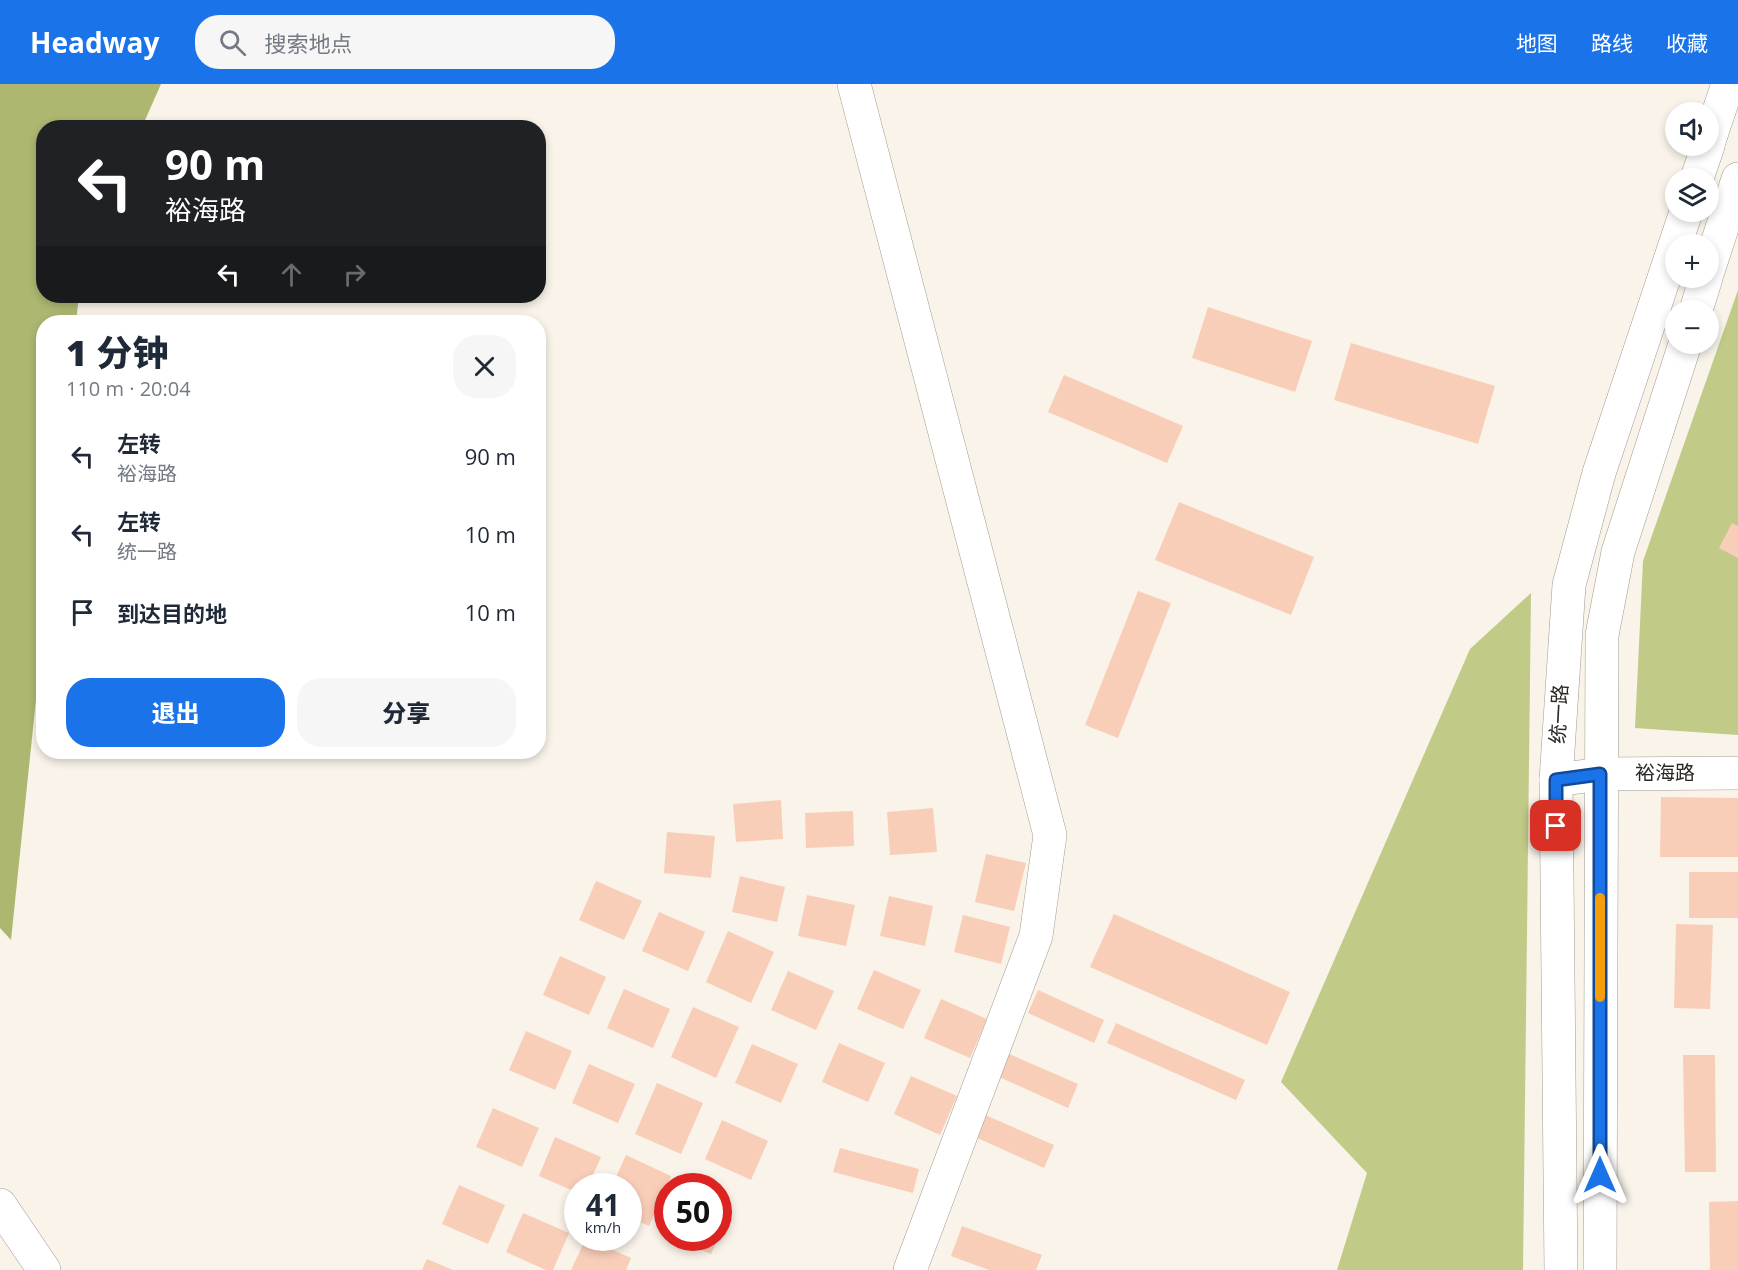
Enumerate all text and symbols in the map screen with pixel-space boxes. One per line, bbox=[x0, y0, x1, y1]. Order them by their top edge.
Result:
search box bbox=[195, 15, 615, 69]
text: Headway bbox=[30, 23, 159, 61]
icon: search bbox=[216, 26, 249, 59]
text: 搜索地点 bbox=[264, 28, 352, 58]
text: 地图 bbox=[1516, 29, 1558, 57]
text: 路线 bbox=[1591, 29, 1633, 57]
text: 收藏 bbox=[1666, 29, 1708, 57]
map controls bbox=[1665, 102, 1719, 354]
button: sound bbox=[1665, 102, 1719, 156]
text: 90 m bbox=[165, 135, 265, 192]
icon: left bbox=[66, 144, 144, 222]
button: layers bbox=[1665, 168, 1719, 222]
text: 裕海路 bbox=[165, 191, 246, 228]
button: + bbox=[1665, 234, 1719, 288]
icon: left bbox=[212, 258, 245, 291]
icon: ahead bbox=[275, 258, 308, 291]
icon: right bbox=[338, 258, 371, 291]
button: − bbox=[1665, 300, 1719, 354]
text: 1 分钟 bbox=[66, 328, 168, 377]
button: close bbox=[453, 335, 516, 398]
text: 110 m · 20:04 bbox=[66, 375, 191, 402]
text: 左转 bbox=[117, 428, 161, 458]
icon: left bbox=[66, 440, 99, 473]
text: 90 m bbox=[465, 441, 516, 471]
text: 裕海路 bbox=[117, 460, 177, 487]
text: 左转 bbox=[117, 506, 161, 536]
icon: left bbox=[66, 518, 99, 551]
text: 10 m bbox=[465, 519, 516, 549]
text: 统一路 bbox=[117, 538, 177, 565]
icon: arrive bbox=[66, 596, 99, 629]
text: 10 m bbox=[465, 597, 516, 627]
text: 到达目的地 bbox=[117, 598, 227, 628]
button: 退出 bbox=[66, 678, 285, 747]
button: 分享 bbox=[297, 678, 516, 747]
street label: 统一路 bbox=[1543, 683, 1574, 745]
street label: 裕海路 bbox=[1635, 759, 1695, 786]
pin bbox=[1530, 800, 1581, 851]
icon: arrive bbox=[1539, 809, 1572, 842]
position arrow bbox=[1568, 1143, 1632, 1207]
speed limit sign: 50 bbox=[654, 1173, 732, 1251]
text: 41 bbox=[586, 1184, 620, 1225]
text: km/h bbox=[585, 1217, 621, 1237]

